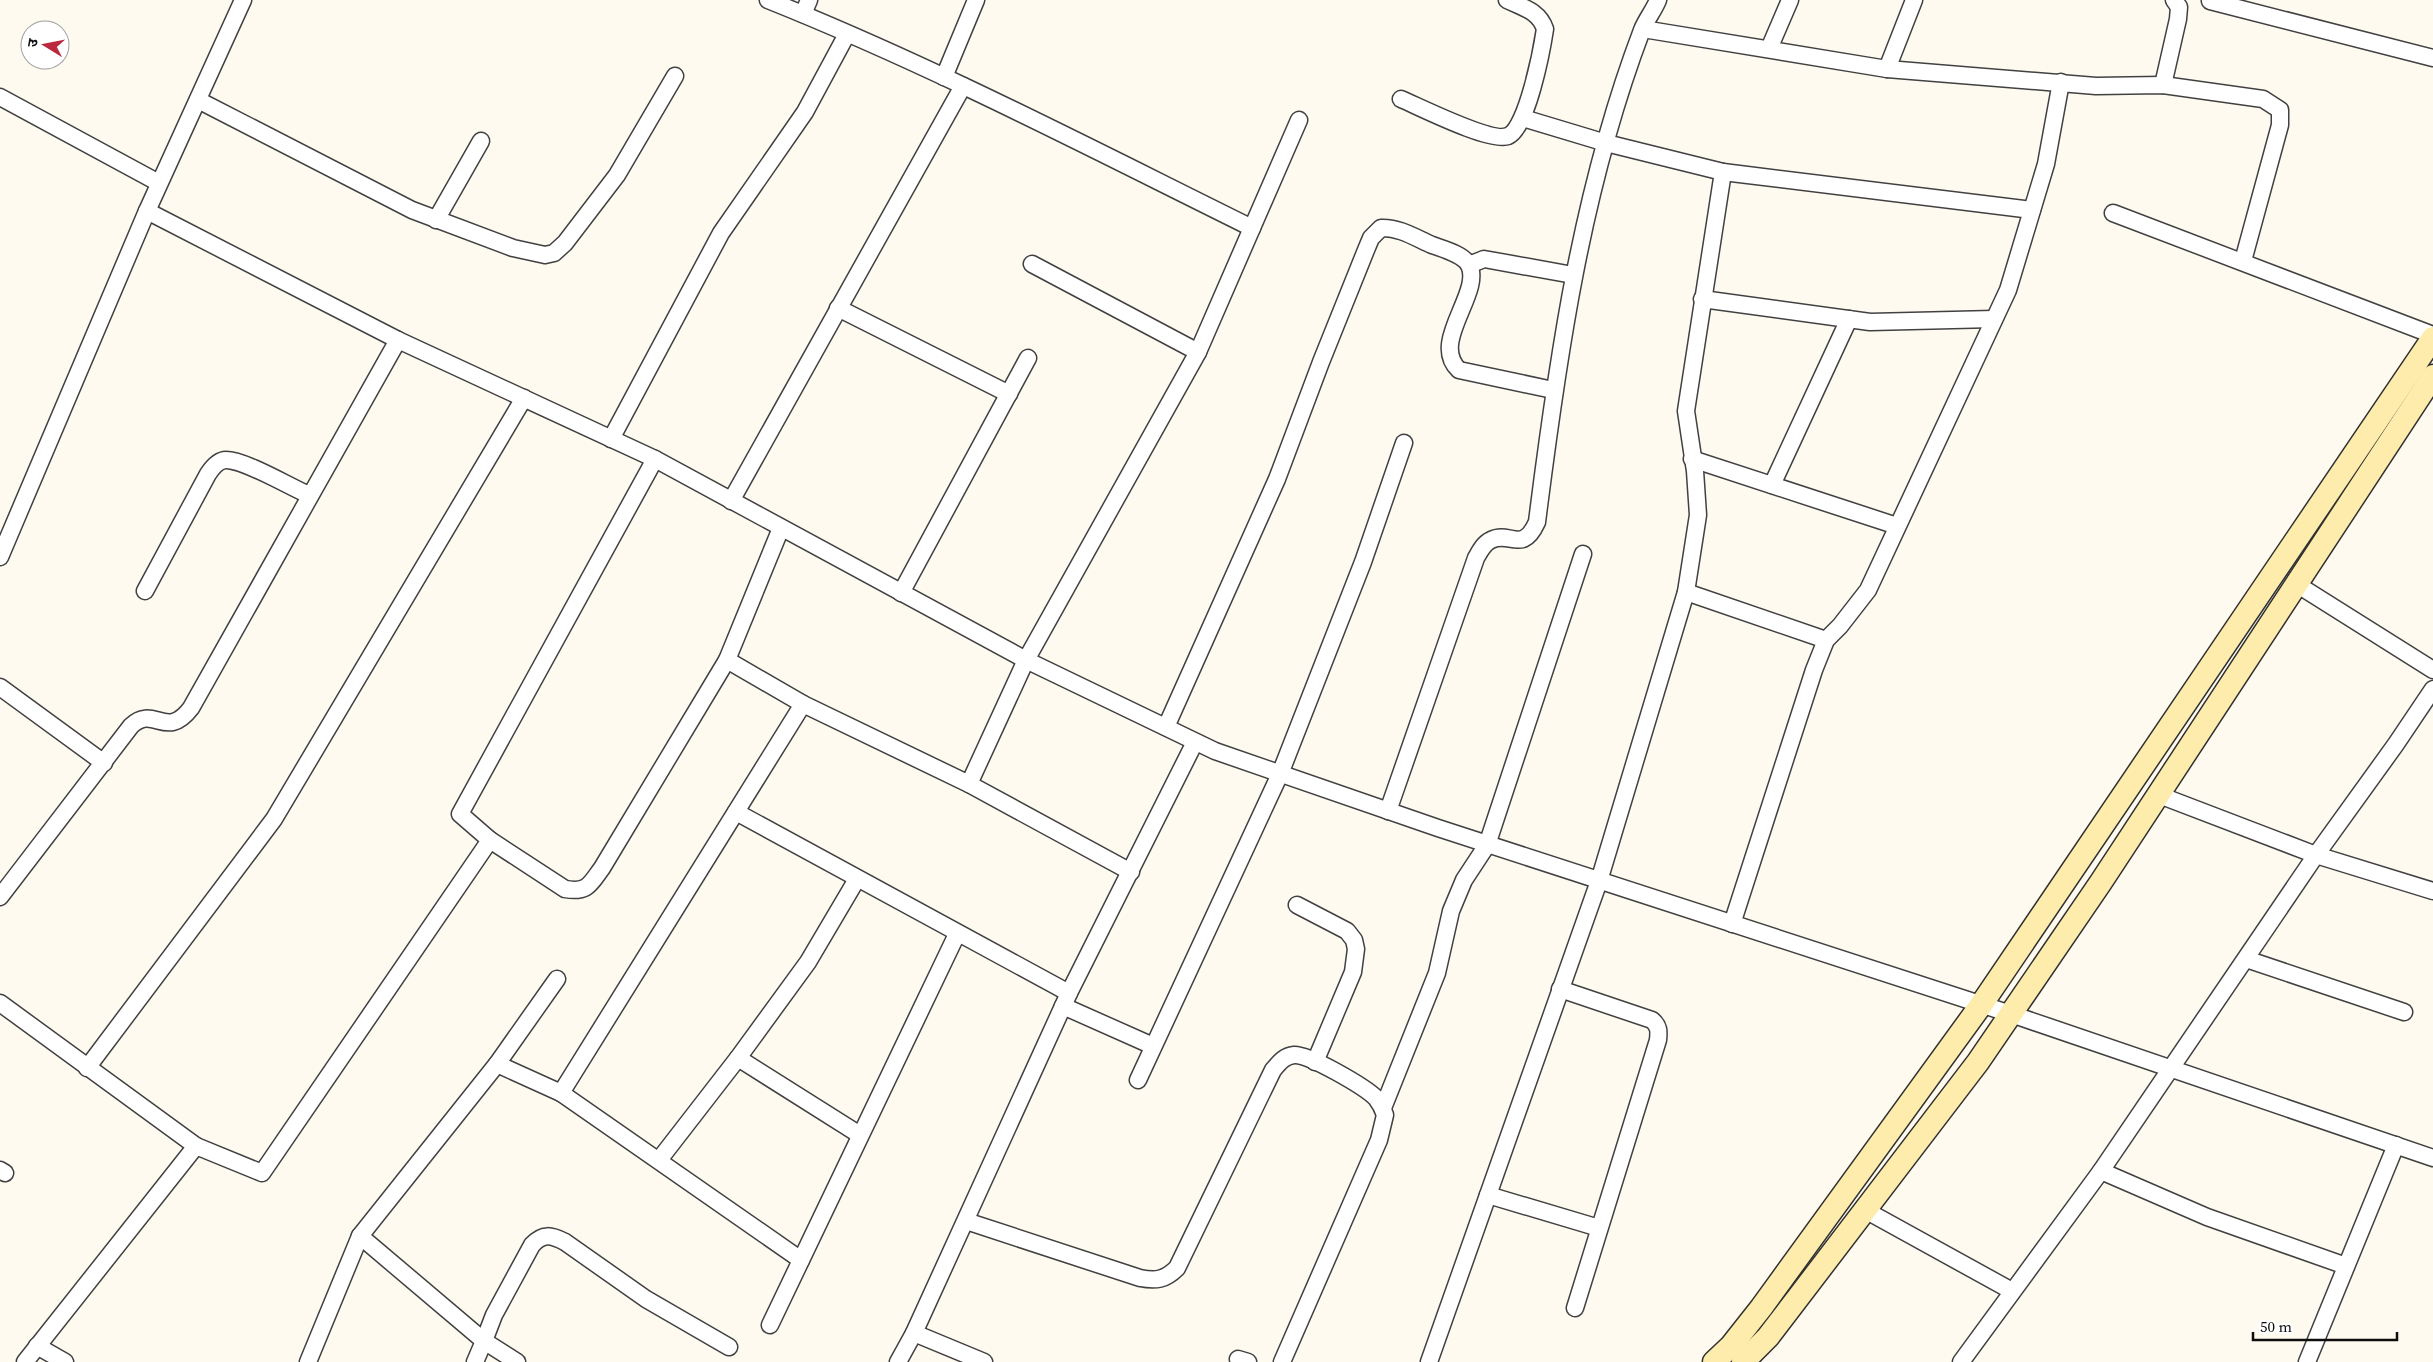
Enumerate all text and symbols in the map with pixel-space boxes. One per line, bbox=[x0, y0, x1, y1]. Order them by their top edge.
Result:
north arrow bbox=[20, 20, 70, 70]
text: उ bbox=[22, 36, 43, 49]
scale bar bbox=[2253, 1310, 2397, 1342]
text: 50 m bbox=[2260, 1316, 2292, 1337]

